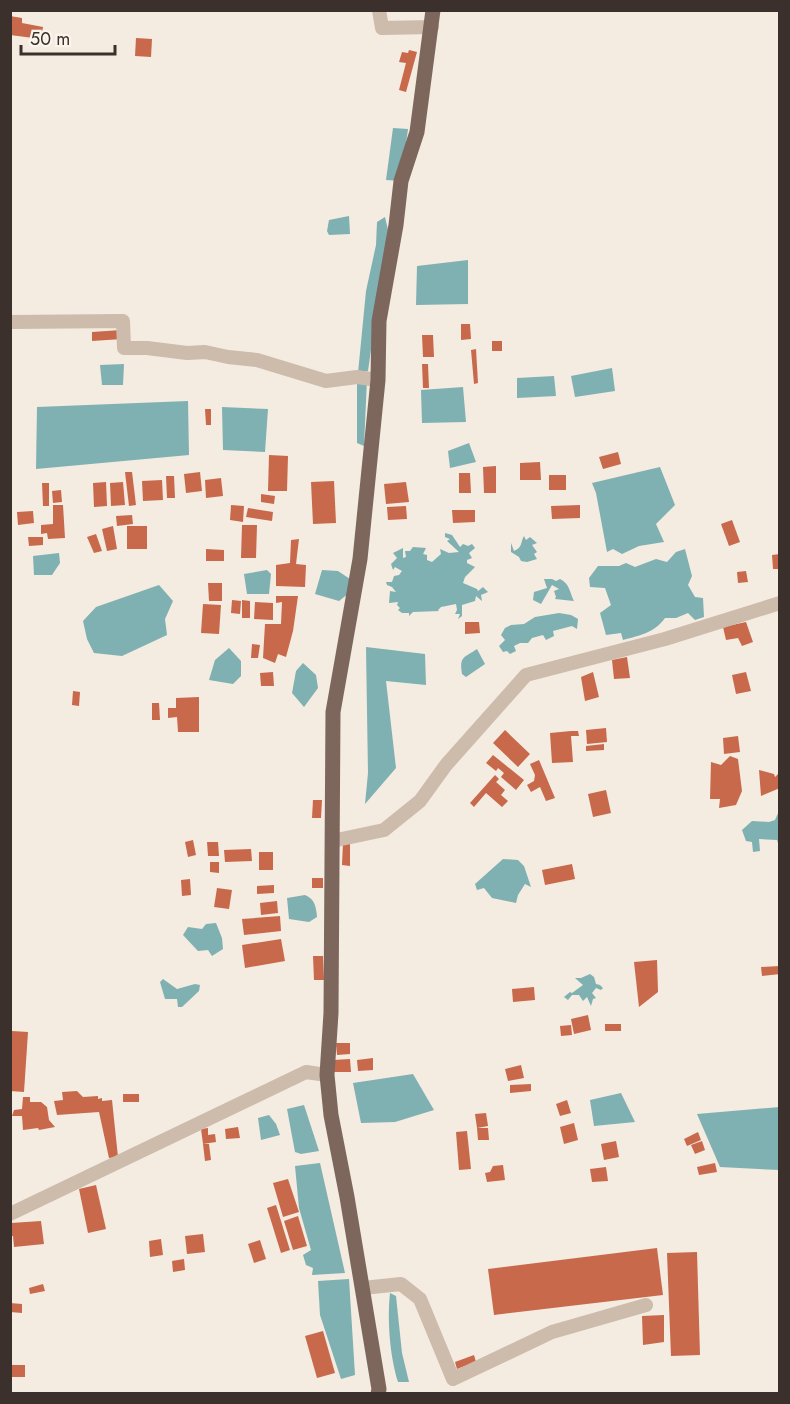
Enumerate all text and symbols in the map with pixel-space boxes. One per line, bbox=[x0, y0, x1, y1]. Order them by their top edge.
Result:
scale bar bbox=[21, 18, 116, 56]
text: 50 m bbox=[30, 26, 70, 52]

